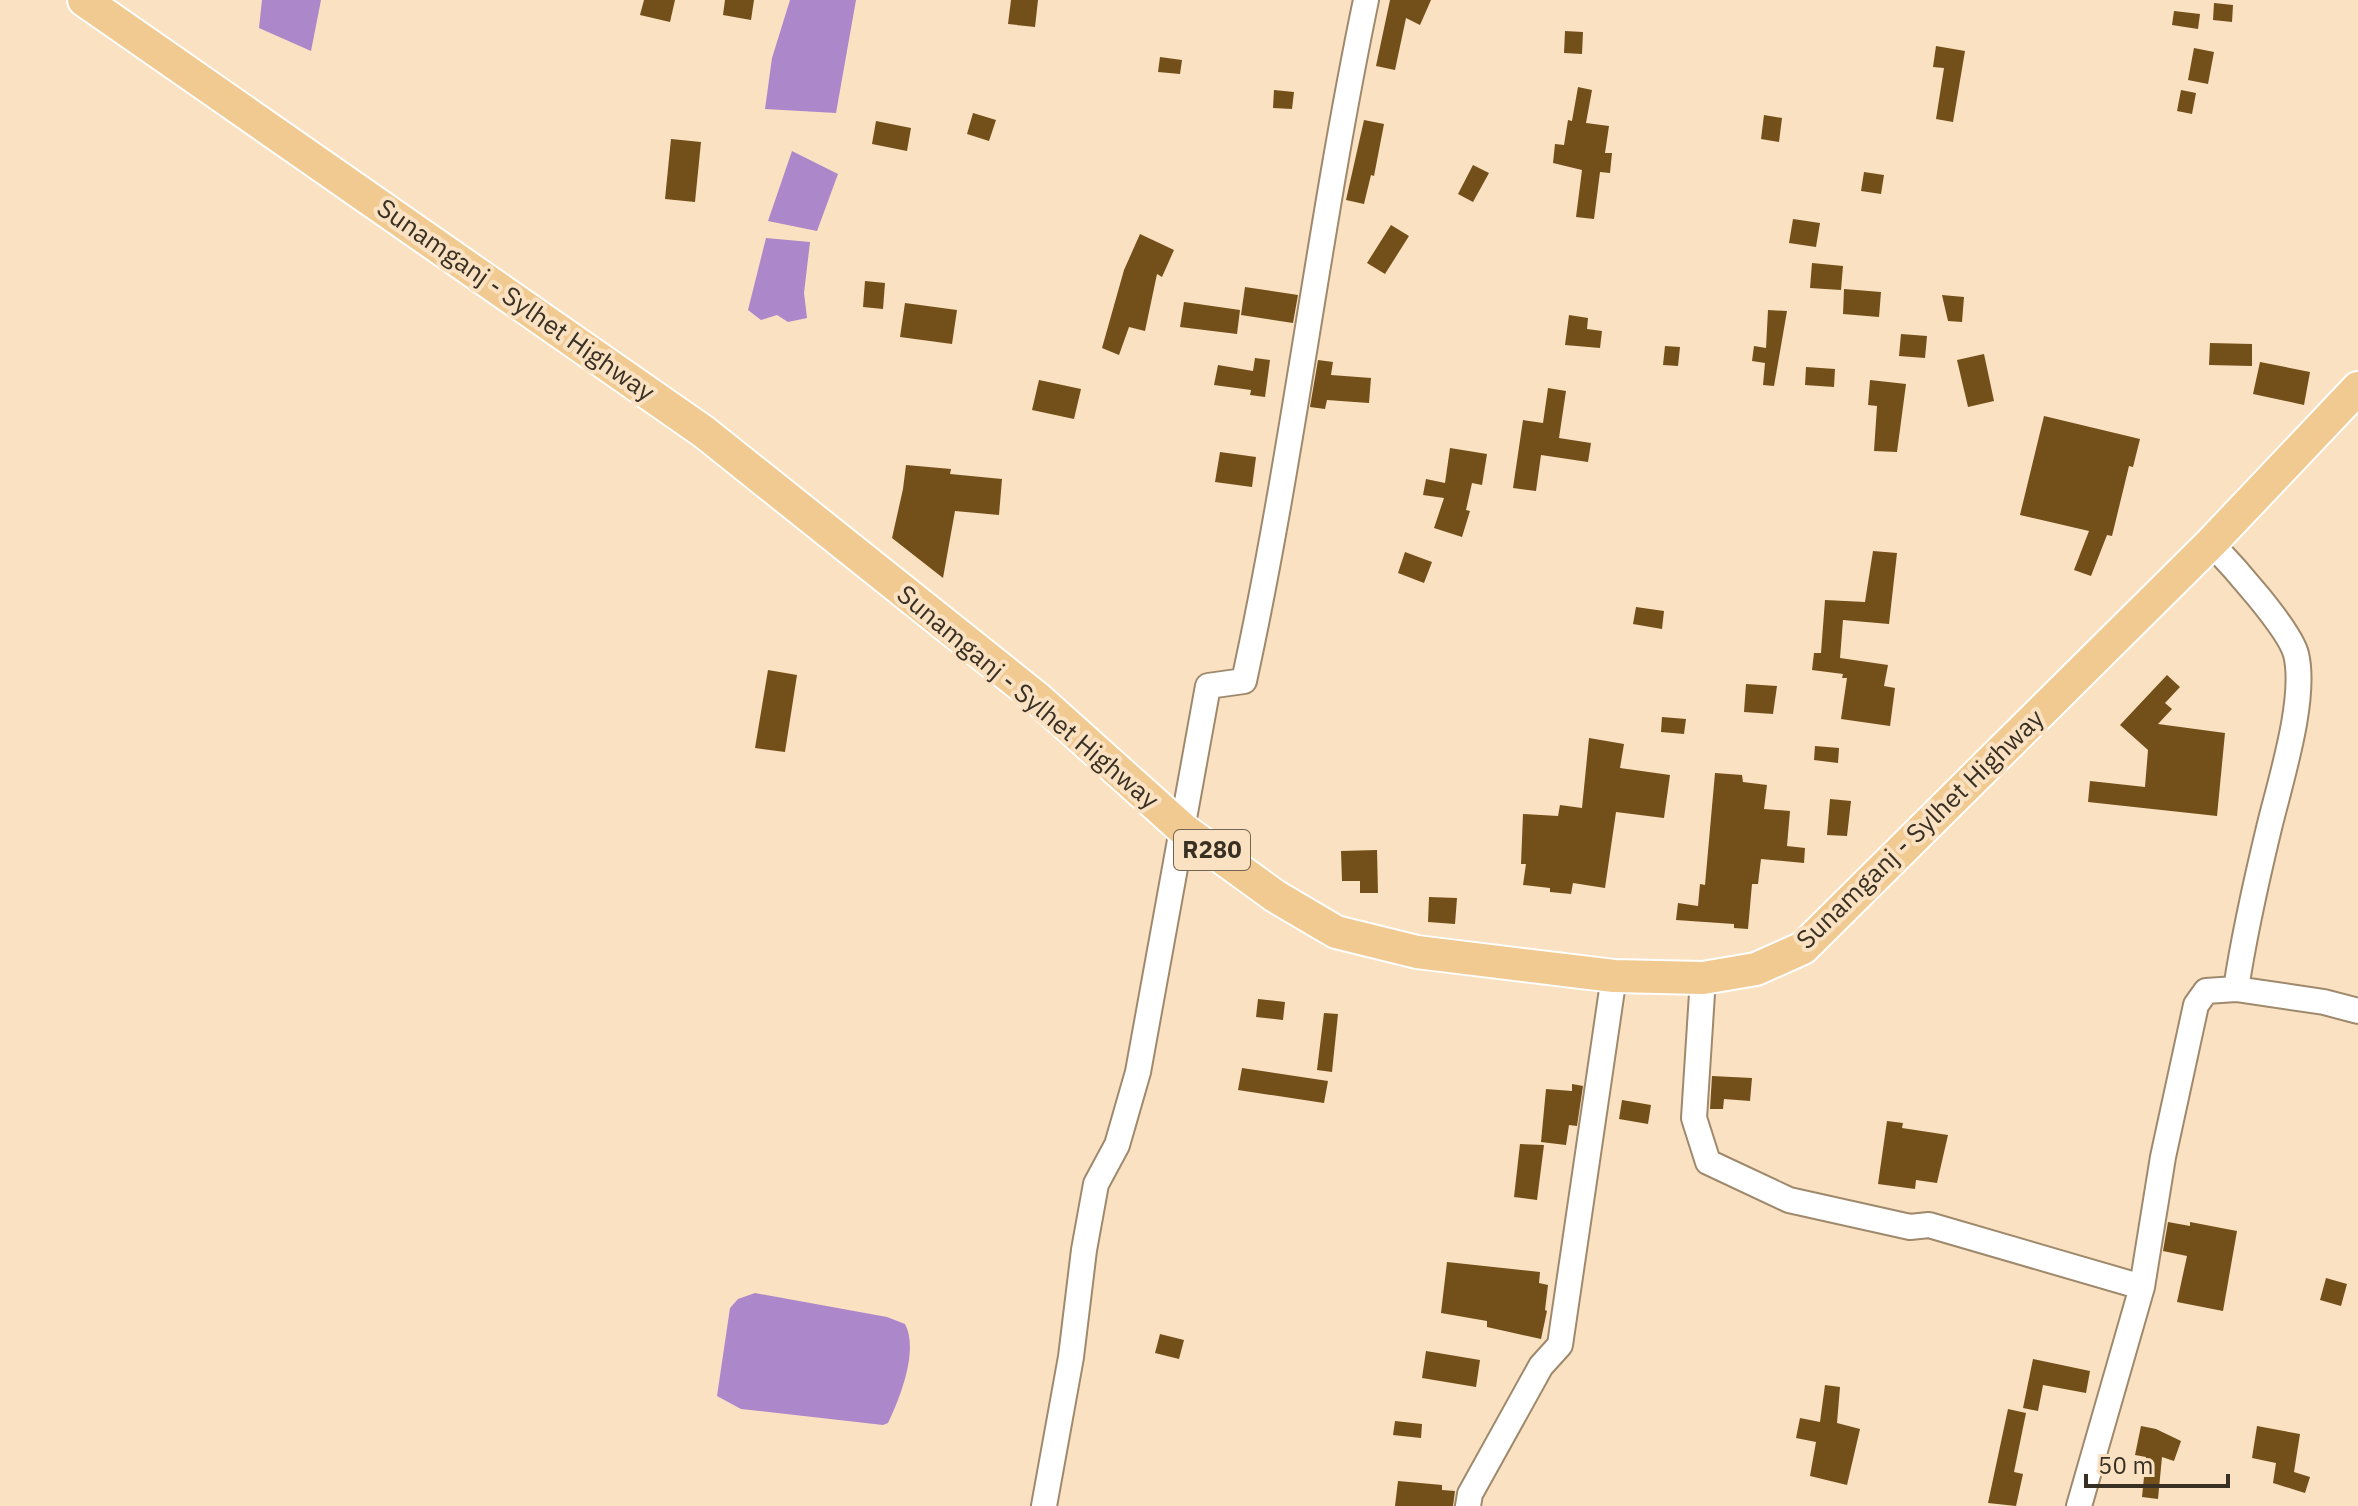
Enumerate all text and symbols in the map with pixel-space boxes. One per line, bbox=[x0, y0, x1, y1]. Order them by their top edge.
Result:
street label: Sunamganj - Sylhet Highway bbox=[371, 190, 662, 408]
street label: Sunamganj - Sylhet Highway bbox=[891, 577, 1167, 816]
street label: Sunamganj - Sylhet Highway bbox=[1788, 701, 2050, 956]
road number: R280 bbox=[1174, 830, 1250, 870]
scale bar bbox=[2086, 1438, 2228, 1488]
text: 50 m bbox=[2098, 1449, 2153, 1481]

